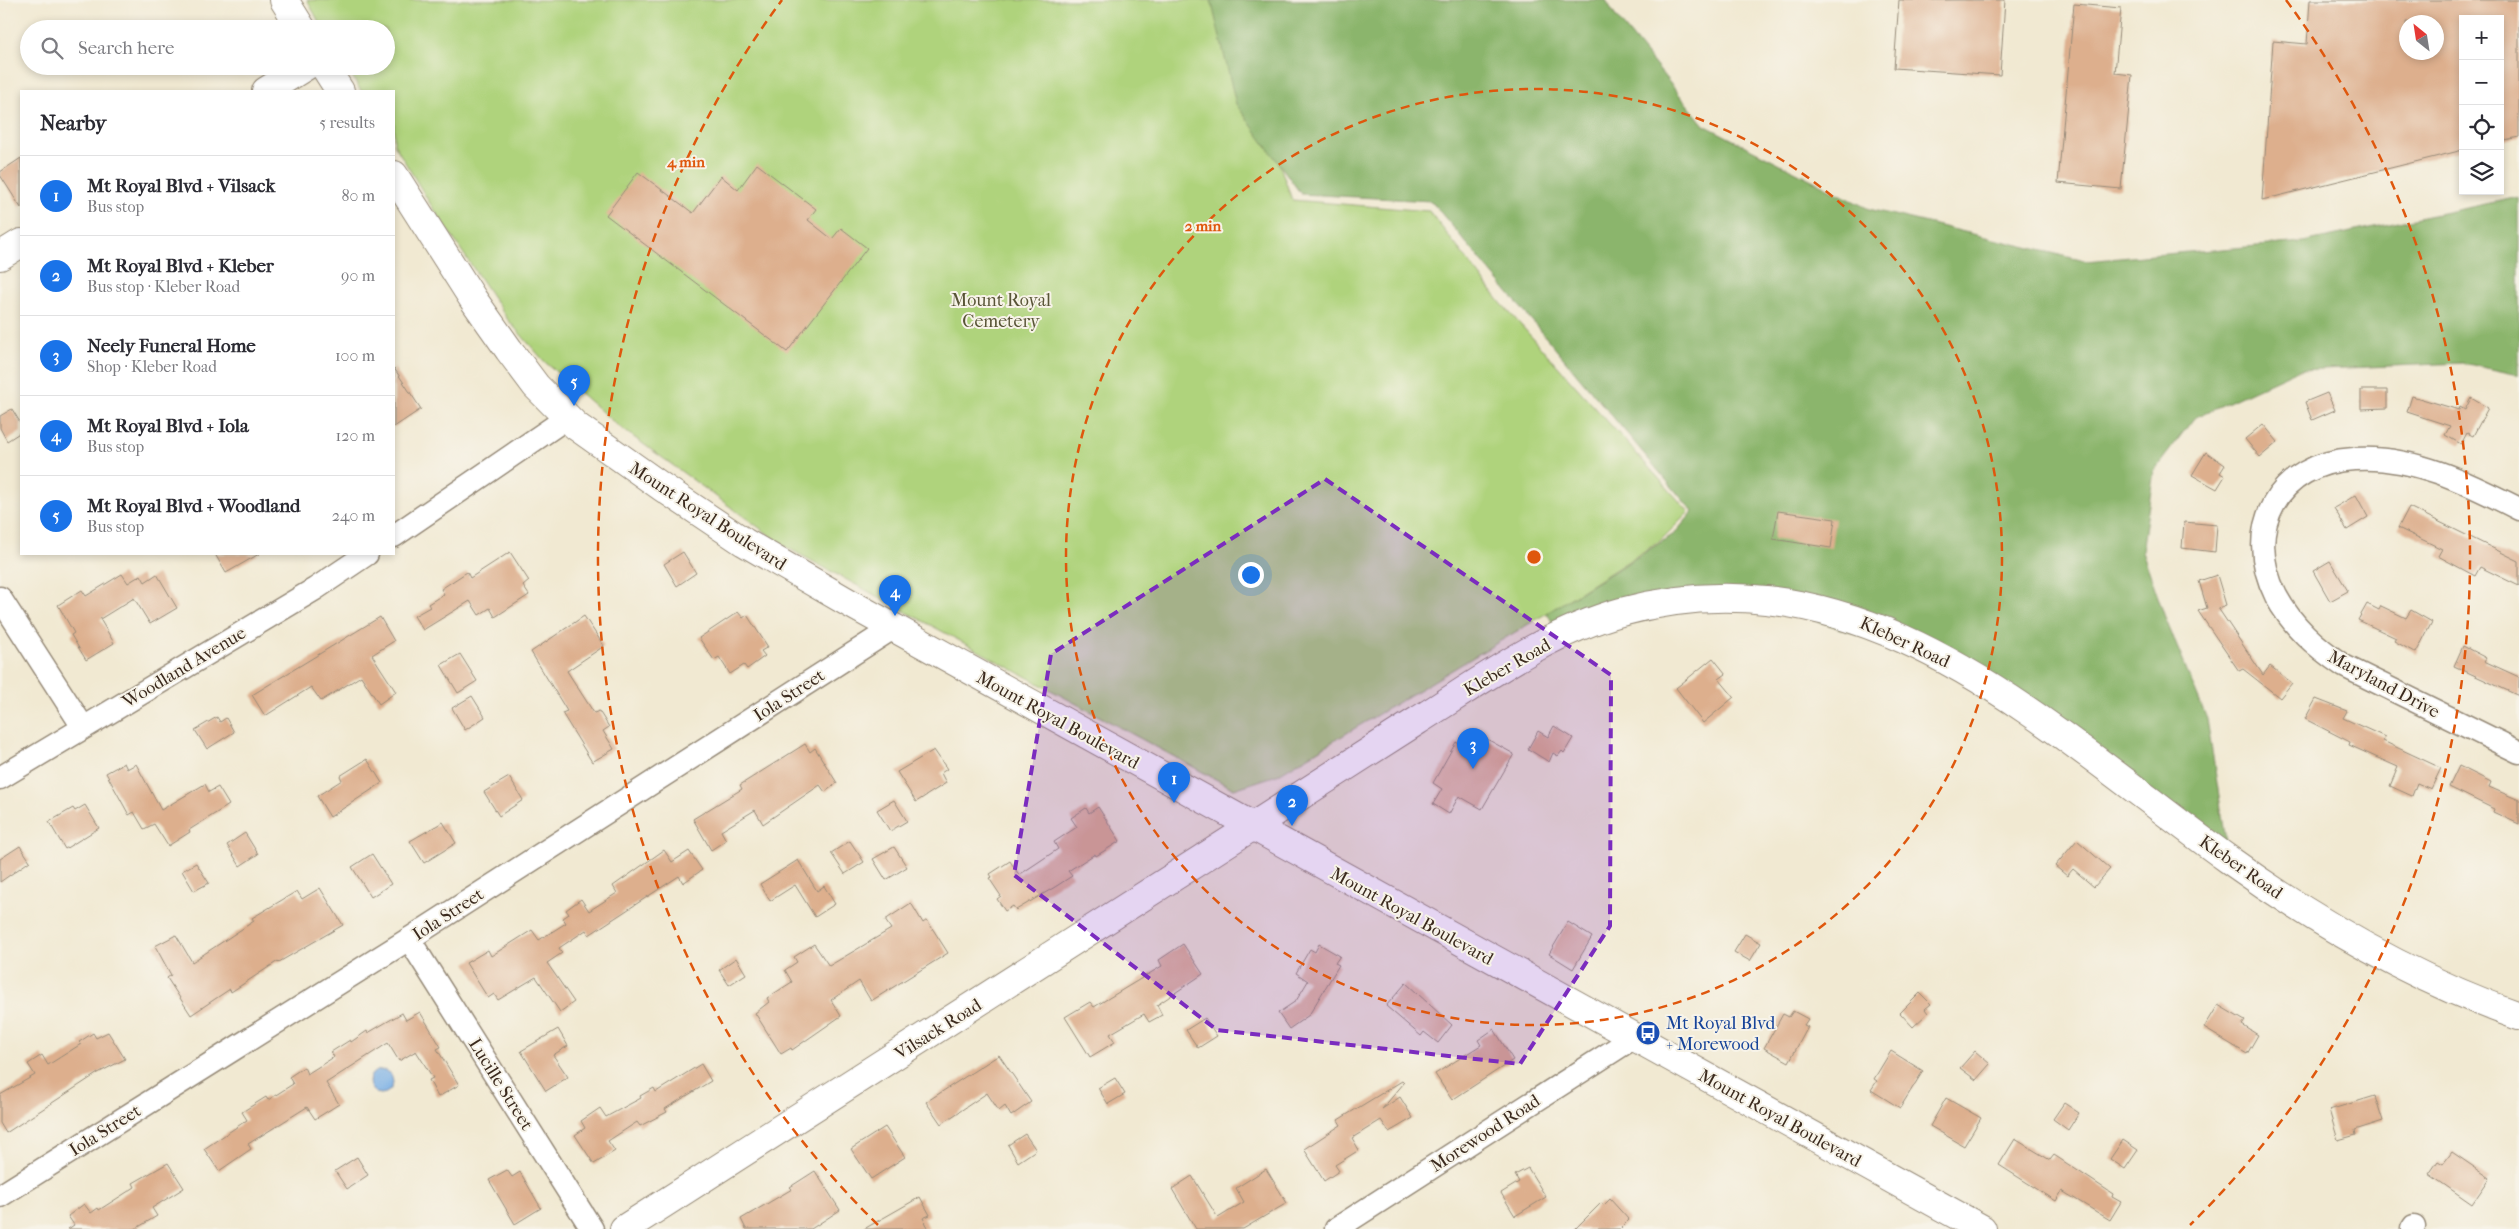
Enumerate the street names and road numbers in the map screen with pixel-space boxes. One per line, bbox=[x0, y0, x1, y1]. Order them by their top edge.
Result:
street label: Mount Royal Boulevard bbox=[625, 458, 790, 575]
street label: Kleber Road bbox=[1857, 612, 1953, 672]
street label: Woodland Avenue bbox=[118, 622, 250, 713]
street label: Kleber Road bbox=[1460, 634, 1555, 701]
street label: Maryland Drive bbox=[2324, 646, 2443, 723]
street label: Iola Street bbox=[750, 664, 829, 726]
street label: Mount Royal Boulevard bbox=[973, 667, 1143, 774]
street label: Kleber Road bbox=[2195, 831, 2287, 904]
street label: Mount Royal Boulevard bbox=[1327, 863, 1497, 970]
street label: Iola Street bbox=[409, 883, 488, 945]
street label: Vilsack Road bbox=[890, 994, 986, 1065]
street label: Lucille Street bbox=[464, 1034, 537, 1135]
street label: Mount Royal Boulevard bbox=[1695, 1065, 1865, 1172]
street label: Morewood Road bbox=[1426, 1090, 1544, 1177]
street label: Iola Street bbox=[66, 1100, 145, 1161]

